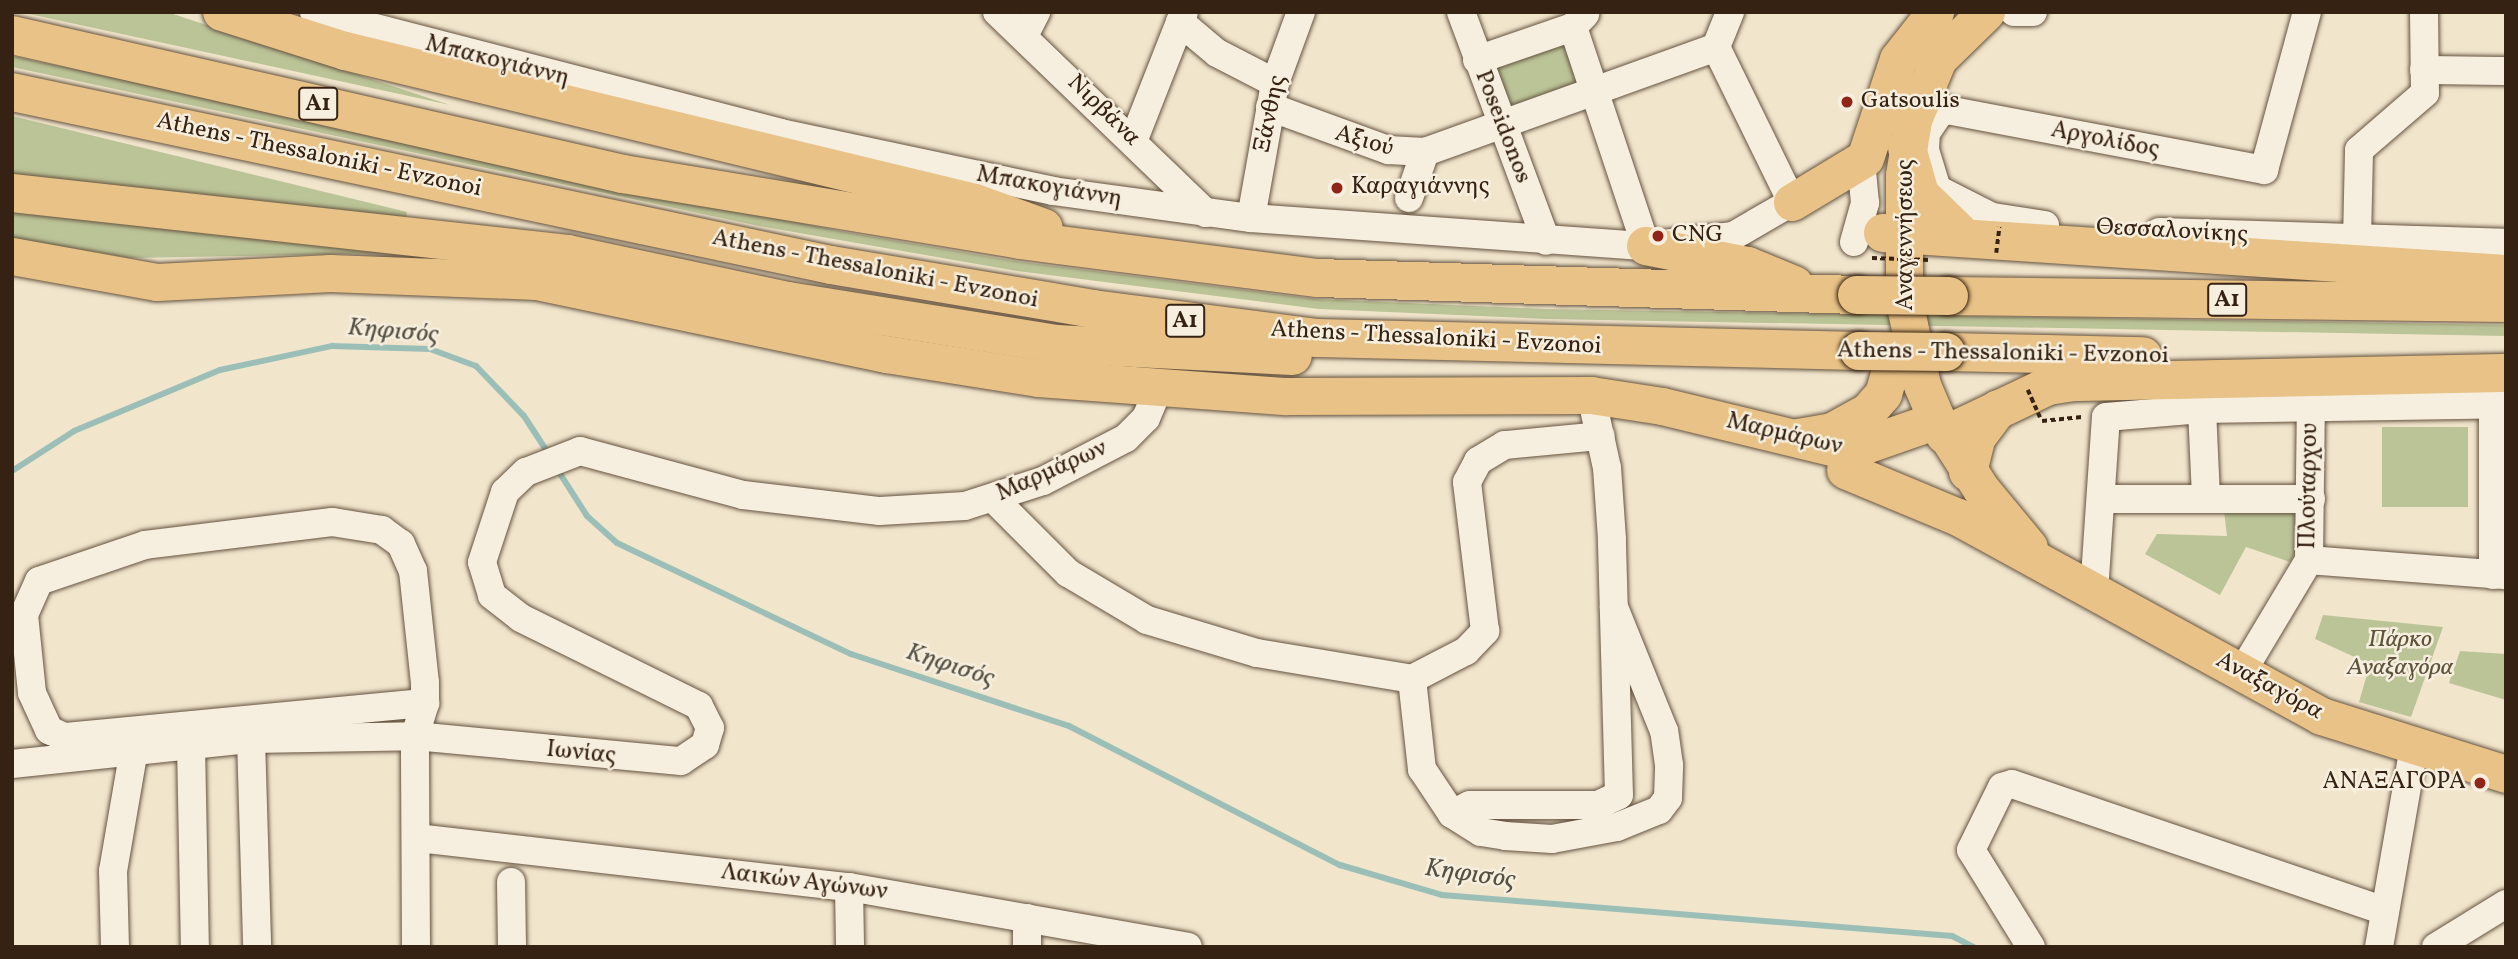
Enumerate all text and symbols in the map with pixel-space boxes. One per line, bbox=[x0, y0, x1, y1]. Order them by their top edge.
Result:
street label: Μπακογιάννη bbox=[422, 30, 572, 94]
street label: Poseidonos bbox=[1467, 66, 1537, 188]
street label: Νιρβάνα bbox=[1060, 69, 1146, 153]
street label: Ξάνθης bbox=[1249, 73, 1293, 155]
road number: Α1 bbox=[297, 85, 339, 124]
place label: Gatsoulis bbox=[1861, 88, 1960, 116]
marker: Gatsoulis bbox=[1839, 94, 1855, 110]
street label: Athens - Thessaloniki - Evzonoi bbox=[153, 107, 485, 205]
street label: Αργολίδος bbox=[2048, 116, 2162, 166]
street label: Αξιού bbox=[1331, 120, 1397, 164]
street label: Αναγεννήσεως bbox=[1893, 159, 1921, 311]
street label: Μπακογιάννη bbox=[974, 161, 1124, 215]
place label: Καραγιάννης bbox=[1351, 174, 1490, 202]
marker: Καραγιάννης bbox=[1329, 180, 1345, 196]
street label: Θεσσαλονίκης bbox=[2095, 214, 2249, 250]
place label: CNG bbox=[1672, 222, 1723, 250]
street label: Athens - Thessaloniki - Evzonoi bbox=[708, 224, 1042, 316]
marker: CNG bbox=[1650, 228, 1666, 244]
road number: Α1 bbox=[2206, 280, 2248, 320]
road number: Α1 bbox=[1164, 302, 1206, 340]
water label: Κηφισός bbox=[346, 312, 440, 352]
street label: Athens - Thessaloniki - Evzonoi bbox=[1268, 316, 1604, 362]
street label: Athens - Thessaloniki - Evzonoi bbox=[1836, 337, 2170, 371]
street label: Μαρμάρων bbox=[1723, 408, 1845, 462]
street label: Πλούταρχου bbox=[2294, 423, 2326, 549]
street label: Μαρμάρων bbox=[992, 435, 1112, 509]
park label: Πάρκο Αναξαγόρα bbox=[2347, 627, 2453, 683]
water label: Κηφισός bbox=[902, 637, 998, 695]
street label: Αναξαγόρα bbox=[2210, 647, 2328, 727]
street label: Ιωνίας bbox=[545, 736, 617, 772]
place label: ΑΝΑΞΑΓΟΡΑ bbox=[2323, 769, 2466, 797]
marker: ΑΝΑΞΑΓΟΡΑ bbox=[2472, 775, 2488, 791]
water label: Κηφισός bbox=[1423, 853, 1517, 897]
street label: Λαικών Αγώνων bbox=[719, 858, 889, 908]

